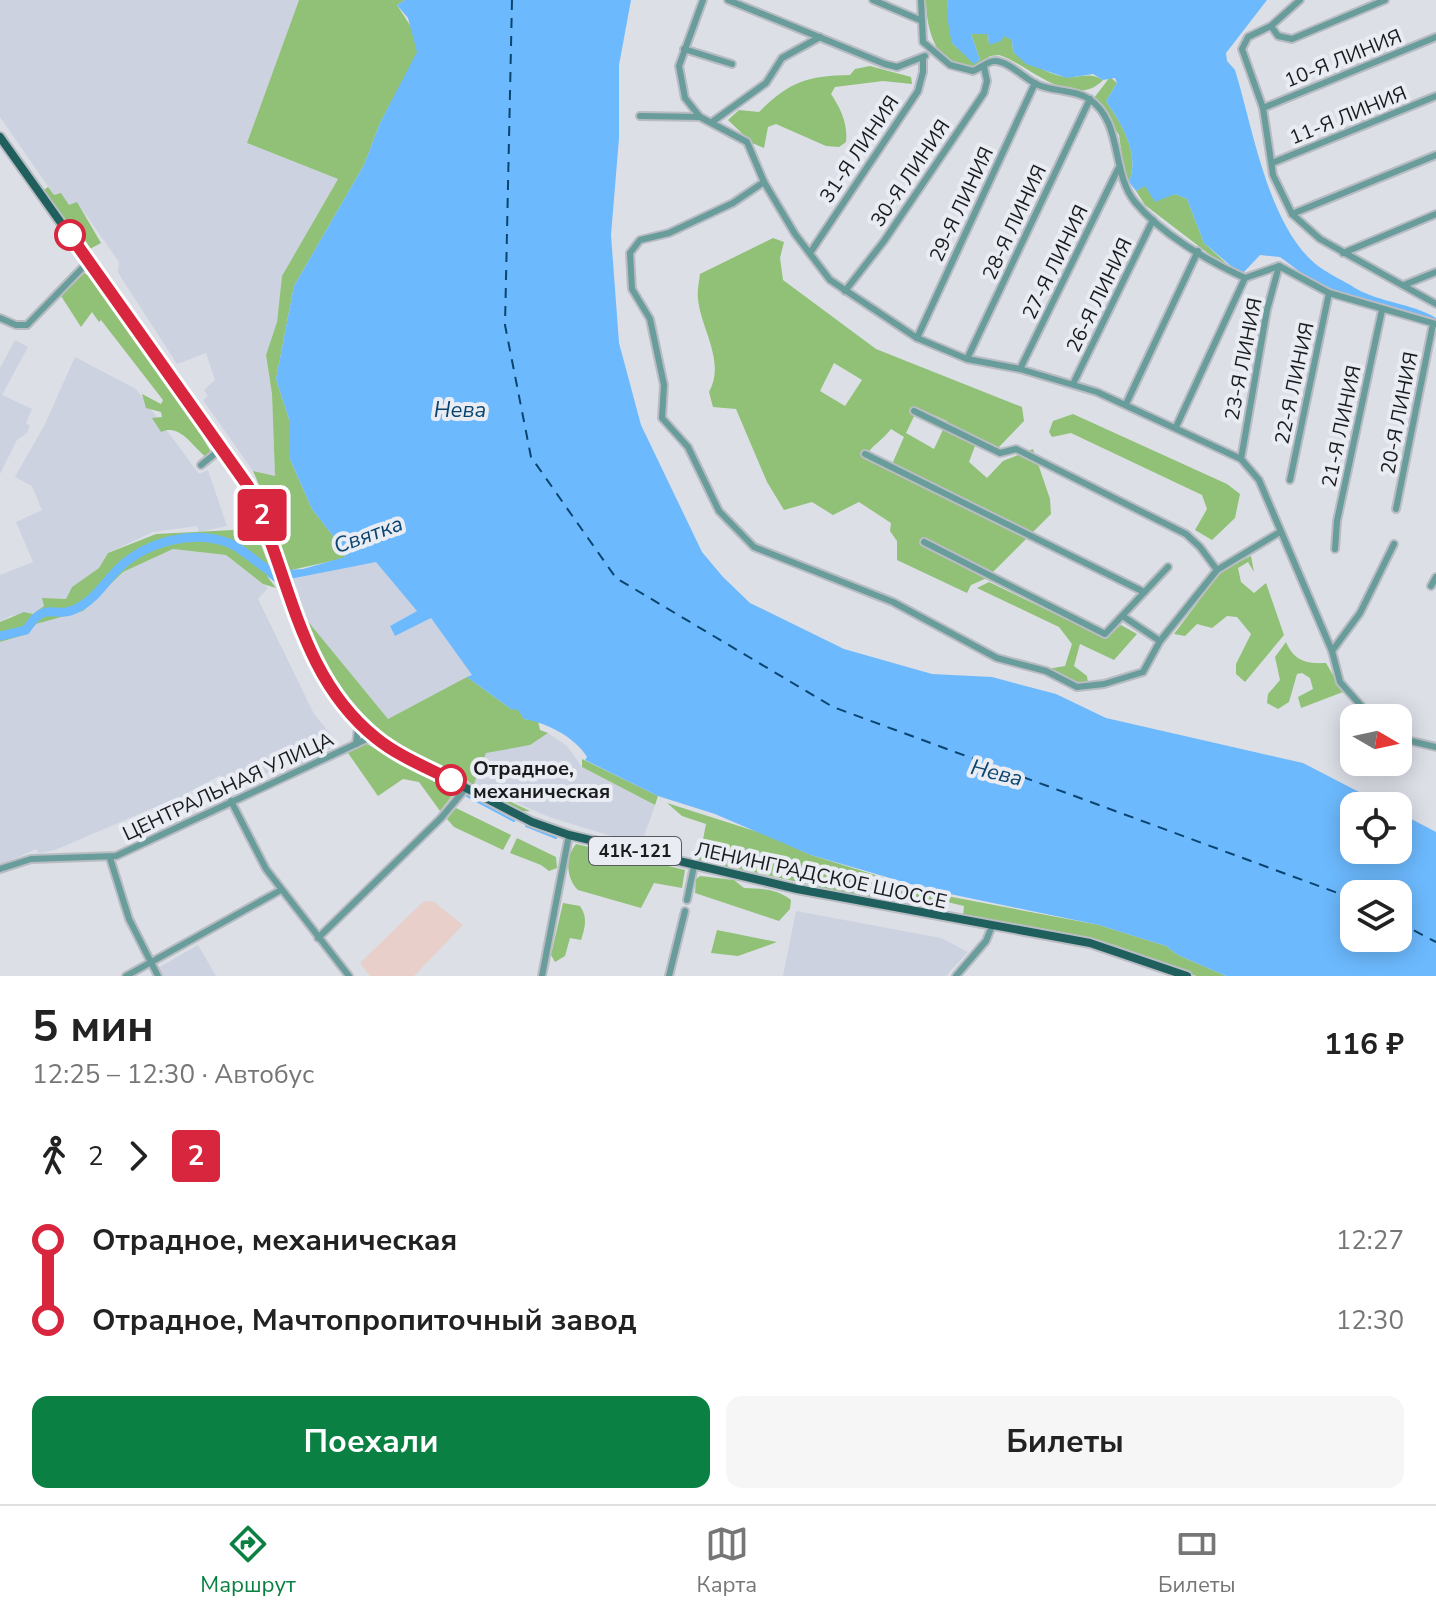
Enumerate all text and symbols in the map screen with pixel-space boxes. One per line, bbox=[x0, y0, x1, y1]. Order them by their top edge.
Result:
street label: 10-Я ЛИНИЯ bbox=[1281, 23, 1406, 94]
street label: 11-Я ЛИНИЯ bbox=[1286, 80, 1411, 151]
street label: 31-Я ЛИНИЯ bbox=[814, 90, 905, 208]
street label: 30-Я ЛИНИЯ bbox=[865, 114, 956, 232]
street label: 29-Я ЛИНИЯ bbox=[923, 142, 1000, 266]
street label: 28-Я ЛИНИЯ bbox=[976, 160, 1053, 284]
street label: 27-Я ЛИНИЯ bbox=[1016, 201, 1095, 324]
unlabelled marker bbox=[55, 220, 85, 250]
street label: 26-Я ЛИНИЯ bbox=[1060, 234, 1139, 357]
street label: 23-Я ЛИНИЯ bbox=[1218, 296, 1269, 423]
street label: 22-Я ЛИНИЯ bbox=[1268, 320, 1321, 447]
street label: 20-Я ЛИНИЯ bbox=[1374, 350, 1425, 477]
street label: 21-Я ЛИНИЯ bbox=[1315, 363, 1368, 490]
water label: Нева bbox=[434, 395, 486, 425]
line badge: 2 bbox=[236, 489, 288, 541]
text: 2 bbox=[254, 496, 270, 534]
water label: Святка bbox=[329, 509, 407, 561]
north arrow bbox=[1340, 704, 1412, 776]
map controls bbox=[1340, 704, 1412, 952]
street label: ЦЕНТРАЛЬНАЯ УЛИЦА bbox=[118, 726, 338, 847]
water label: Нева bbox=[968, 752, 1026, 794]
place label: Отрадное, механическая bbox=[473, 755, 610, 805]
marker: Отрадное, механическая bbox=[436, 765, 466, 795]
button: locate bbox=[1340, 792, 1412, 864]
street label: ЛЕНИНГРАДСКОЕ ШОССЕ bbox=[692, 836, 949, 915]
road number: 41К-121 bbox=[589, 837, 681, 865]
button: layers bbox=[1340, 880, 1412, 952]
text: 5 мин bbox=[32, 997, 154, 1057]
text: 116 ₽ bbox=[1324, 1024, 1404, 1065]
text: 12:25 – 12:30 · Автобус bbox=[32, 1057, 314, 1092]
icon: walk bbox=[32, 1134, 76, 1178]
icon: forward bbox=[116, 1134, 160, 1178]
text: 2 bbox=[188, 1137, 204, 1175]
text: 2 bbox=[88, 1139, 104, 1174]
text: Отрадное, механическая bbox=[92, 1220, 457, 1261]
text: 12:27 bbox=[1336, 1223, 1404, 1258]
text: Отрадное, Мачтопропиточный завод bbox=[92, 1300, 636, 1341]
text: 12:30 bbox=[1336, 1303, 1404, 1338]
button: Поехали bbox=[32, 1396, 710, 1488]
button: Билеты bbox=[726, 1396, 1404, 1488]
tab: Маршрут bbox=[200, 1522, 296, 1600]
tab: Карта bbox=[697, 1522, 757, 1600]
tab: Билеты bbox=[1158, 1522, 1236, 1600]

